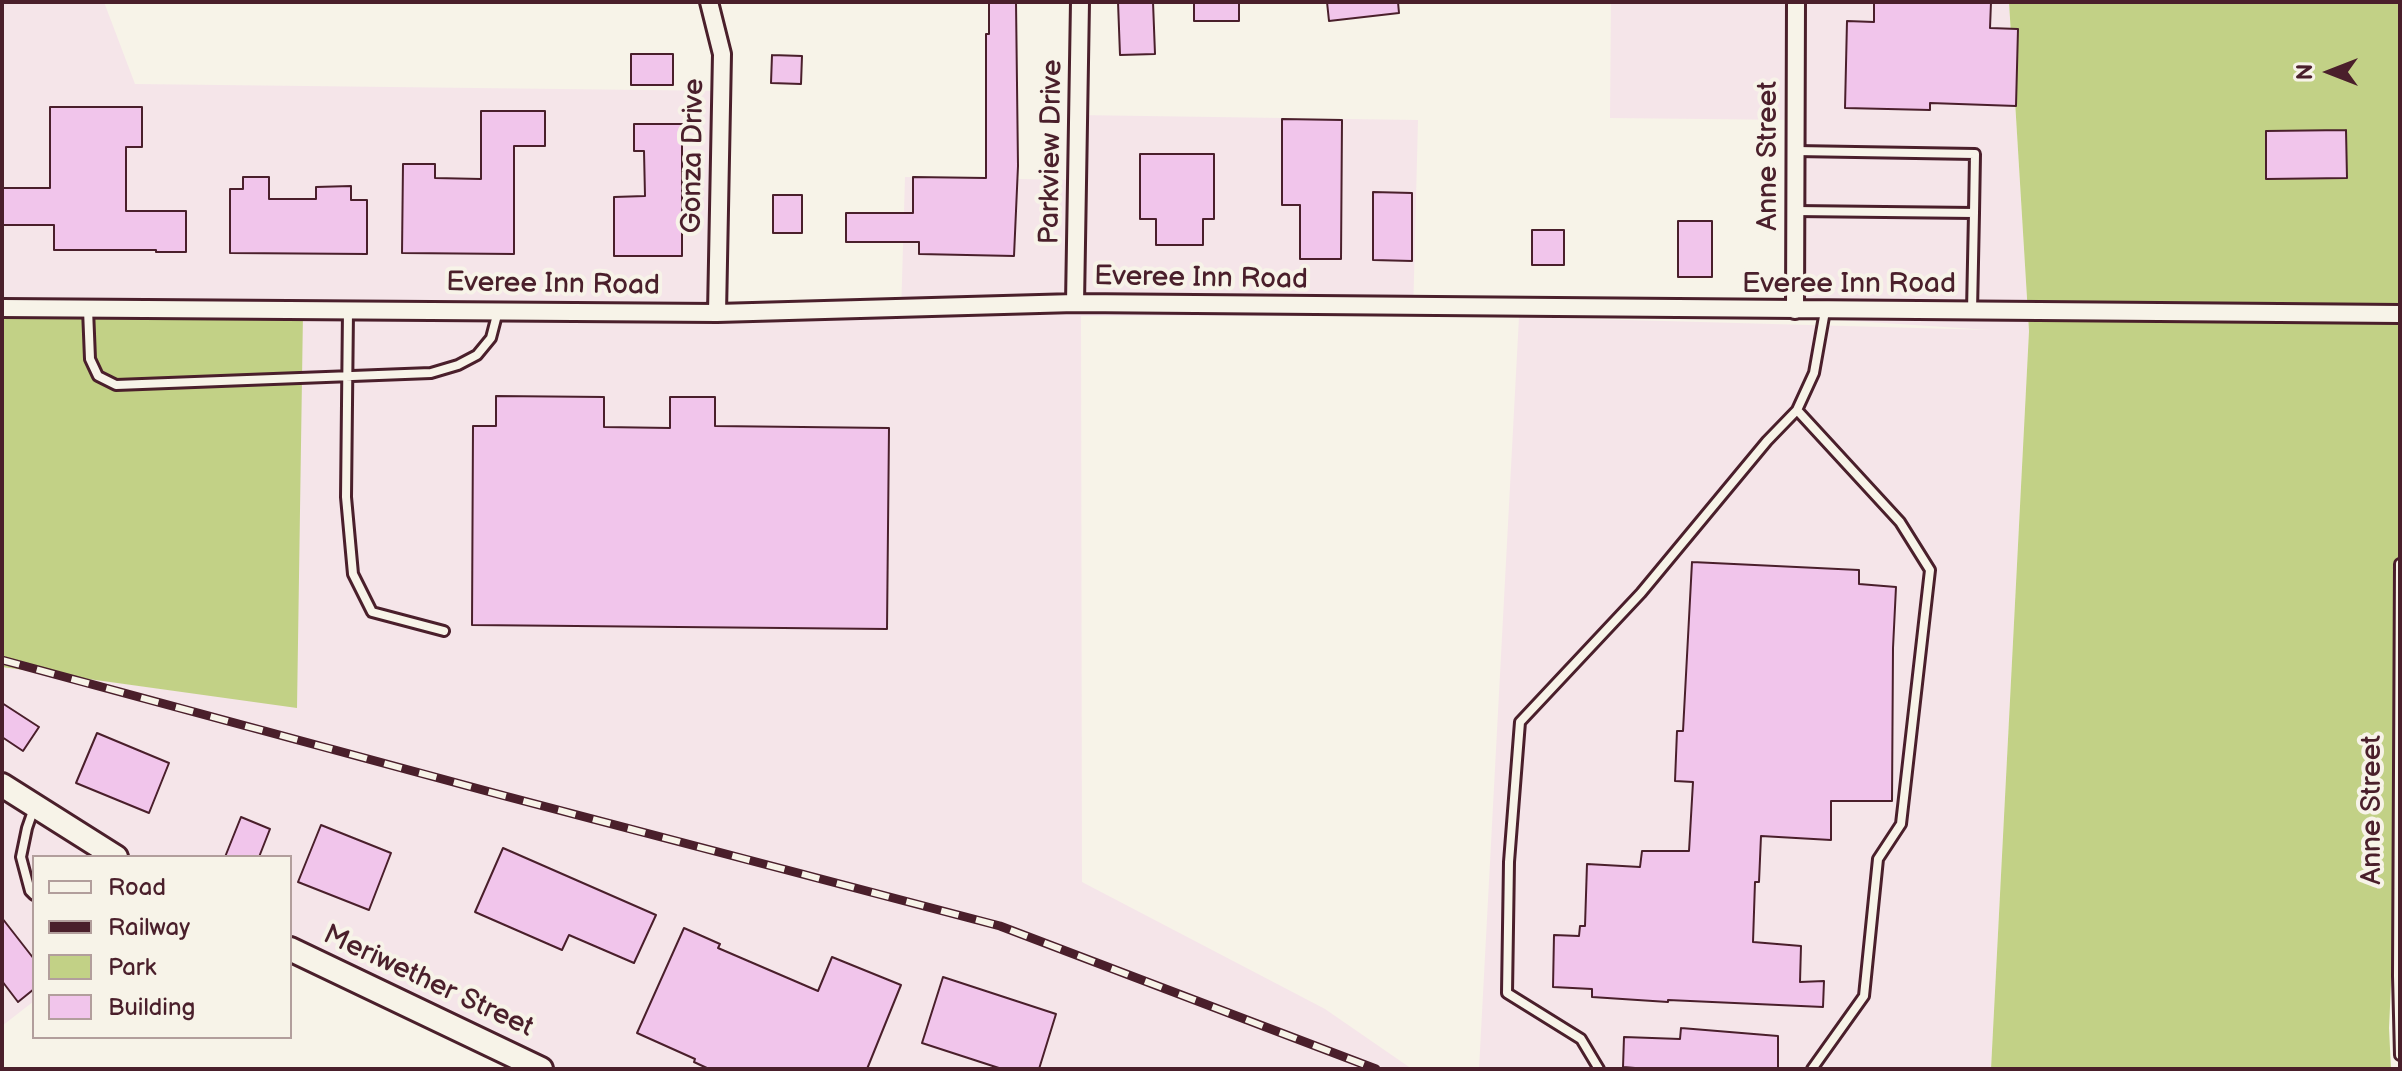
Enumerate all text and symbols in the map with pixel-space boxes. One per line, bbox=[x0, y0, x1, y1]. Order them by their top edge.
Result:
north arrow bbox=[2290, 32, 2370, 112]
street label: Parkview Drive bbox=[1034, 59, 1070, 245]
text: N bbox=[2292, 64, 2319, 80]
street label: Gonza Drive bbox=[676, 78, 712, 234]
street label: Anne Street bbox=[1752, 81, 1786, 231]
street label: Everee Inn Road bbox=[1094, 260, 1308, 298]
street label: Everee Inn Road bbox=[446, 266, 660, 304]
street label: Everee Inn Road bbox=[1742, 268, 1956, 302]
street label: Anne Street bbox=[2356, 735, 2390, 885]
legend bbox=[32, 855, 292, 1039]
text: Road bbox=[108, 873, 166, 902]
text: Railway bbox=[108, 913, 190, 942]
street label: Meriwether Street bbox=[318, 919, 538, 1045]
text: Park bbox=[108, 953, 156, 982]
text: Building bbox=[108, 993, 195, 1022]

